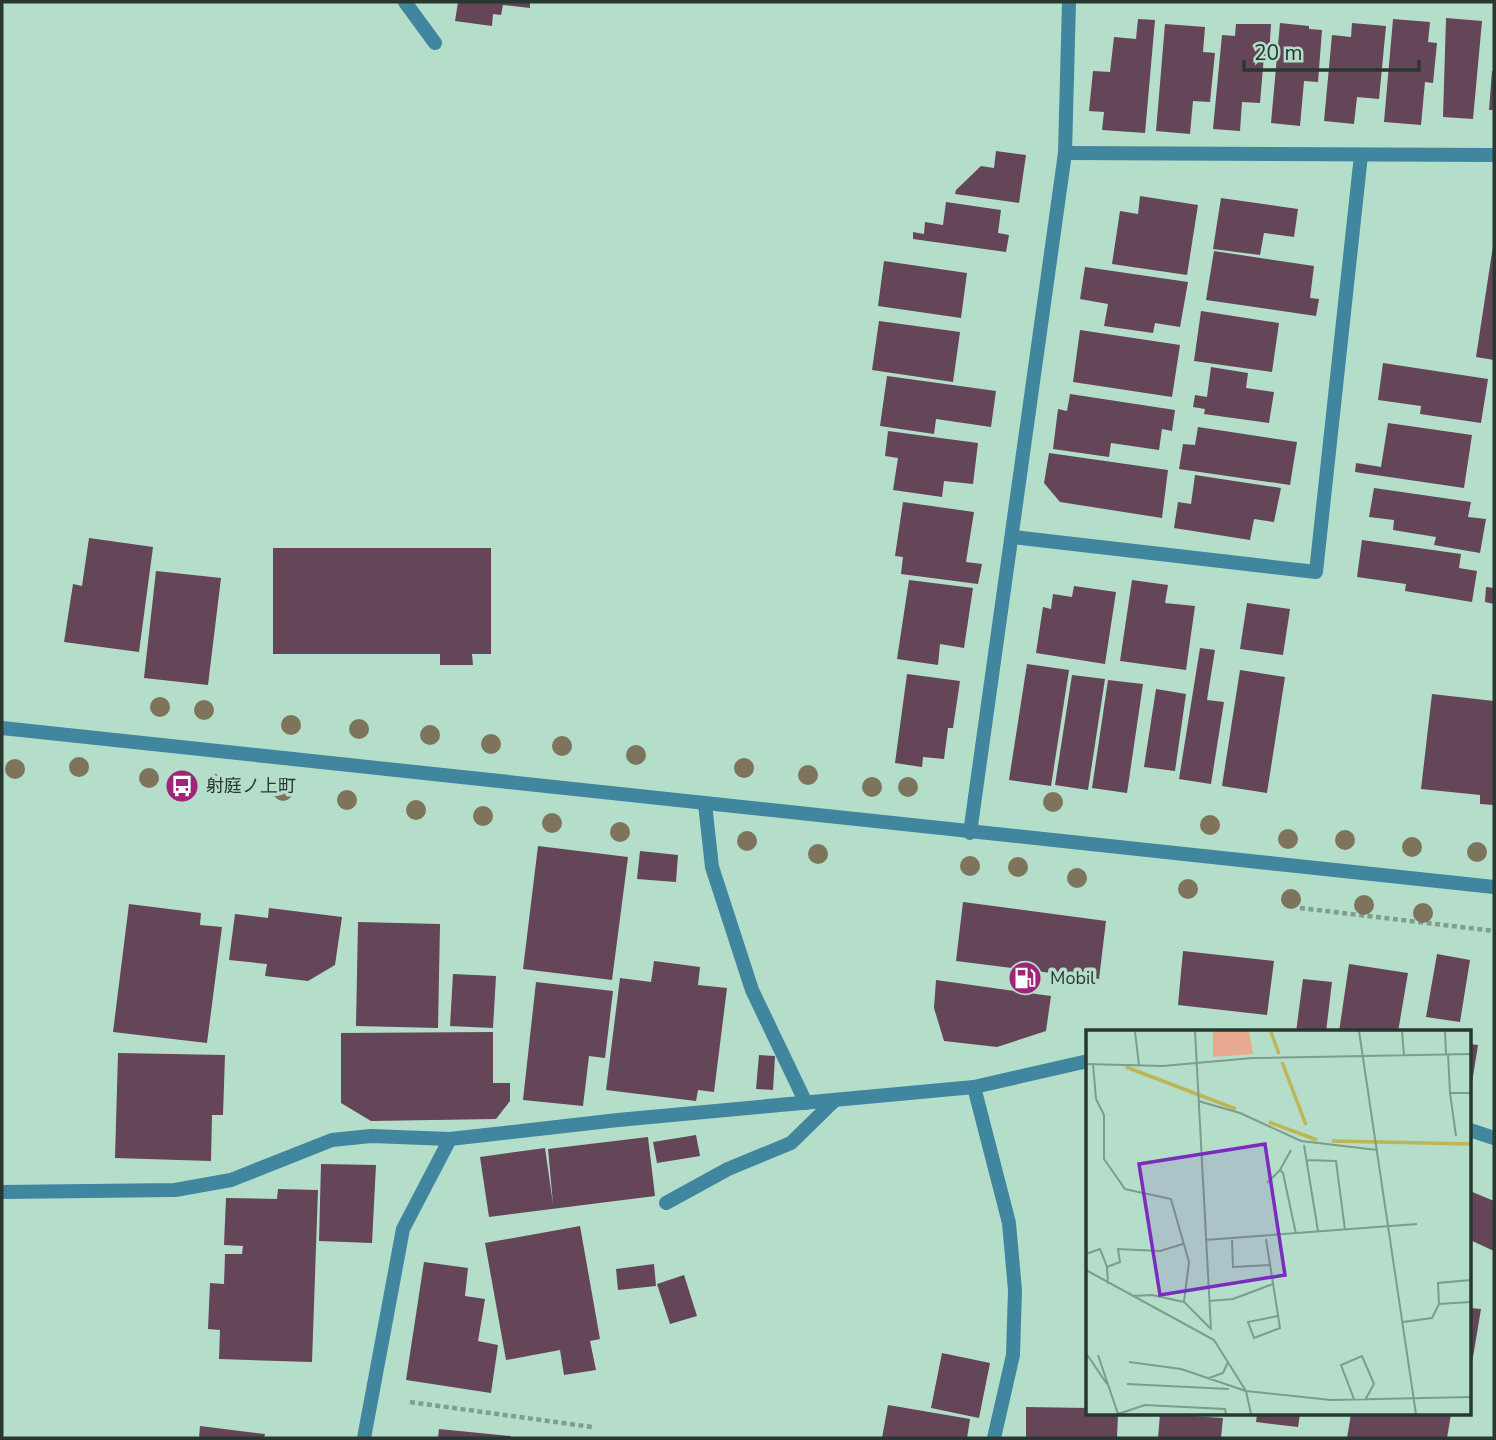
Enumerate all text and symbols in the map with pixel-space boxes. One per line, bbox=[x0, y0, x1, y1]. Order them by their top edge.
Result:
scale bar bbox=[1244, 28, 1419, 72]
text: 20 m bbox=[1254, 39, 1303, 67]
bus stop icon: 射庭ノ上町 bbox=[163, 767, 201, 805]
place label: 射庭ノ上町 bbox=[206, 774, 296, 798]
fuel station icon: Mobil bbox=[1006, 959, 1044, 997]
place label: Mobil bbox=[1050, 966, 1096, 990]
inset map bbox=[1086, 1030, 1472, 1416]

